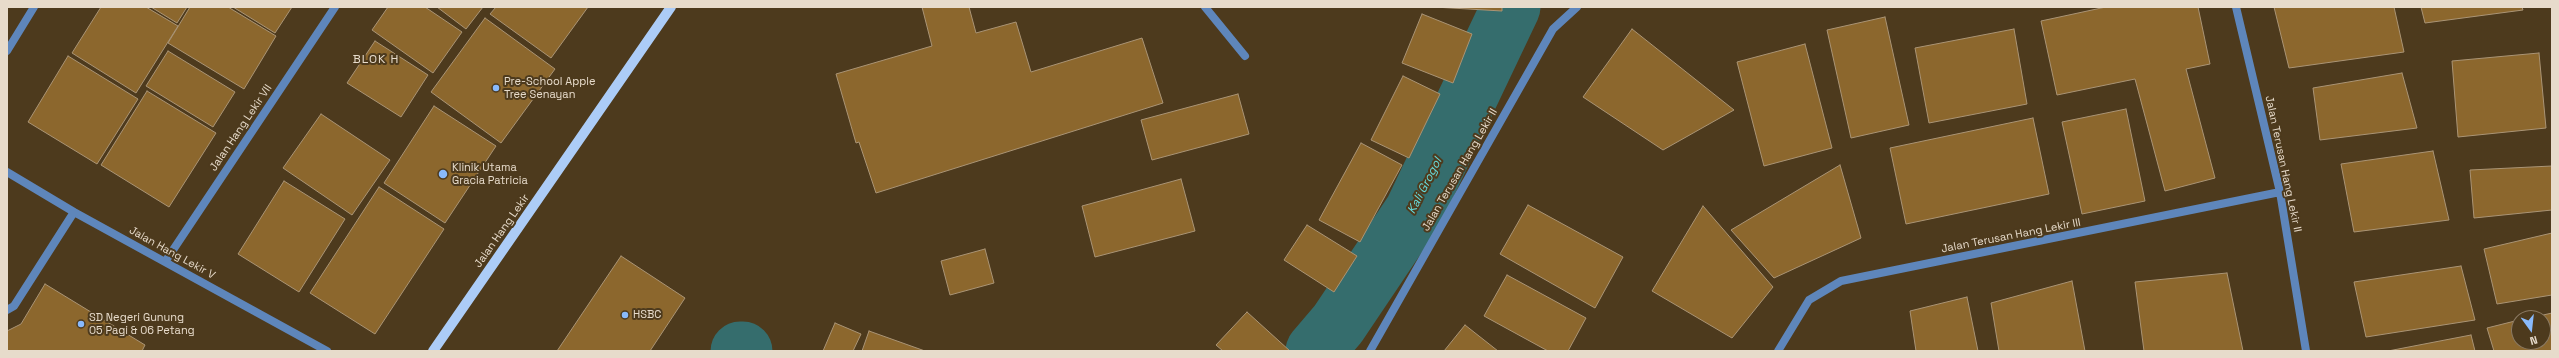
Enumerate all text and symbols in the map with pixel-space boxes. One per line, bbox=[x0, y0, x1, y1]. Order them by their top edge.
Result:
district label: BLOK H bbox=[353, 53, 399, 67]
place label: Pre-School Apple Tree Senayan bbox=[504, 75, 596, 101]
street label: Jalan Hang Lekir VII bbox=[207, 82, 275, 174]
marker: Pre-School Apple Tree Senayan bbox=[491, 83, 501, 93]
street label: Jalan Terusan Hang Lekir II bbox=[2262, 95, 2304, 233]
street label: Jalan Terusan Hang Lekir II bbox=[1419, 106, 1501, 234]
water label: Kali Grogol bbox=[1405, 156, 1445, 216]
place label: Klinik Utama Gracia Patricia bbox=[452, 161, 528, 187]
marker: Klinik Utama Gracia Patricia bbox=[437, 168, 449, 180]
street label: Jalan Hang Lekir bbox=[472, 192, 532, 270]
street label: Jalan Terusan Hang Lekir III bbox=[1940, 216, 2082, 256]
street label: Jalan Hang Lekir V bbox=[127, 224, 217, 282]
place label: HSBC bbox=[633, 308, 661, 322]
marker: HSBC bbox=[620, 310, 630, 320]
north arrow bbox=[2511, 310, 2551, 350]
place label: SD Negeri Gunung 05 Pagi & 06 Petang bbox=[89, 311, 195, 337]
marker: SD Negeri Gunung 05 Pagi & 06 Petang bbox=[76, 319, 86, 329]
text: N bbox=[2528, 333, 2539, 348]

